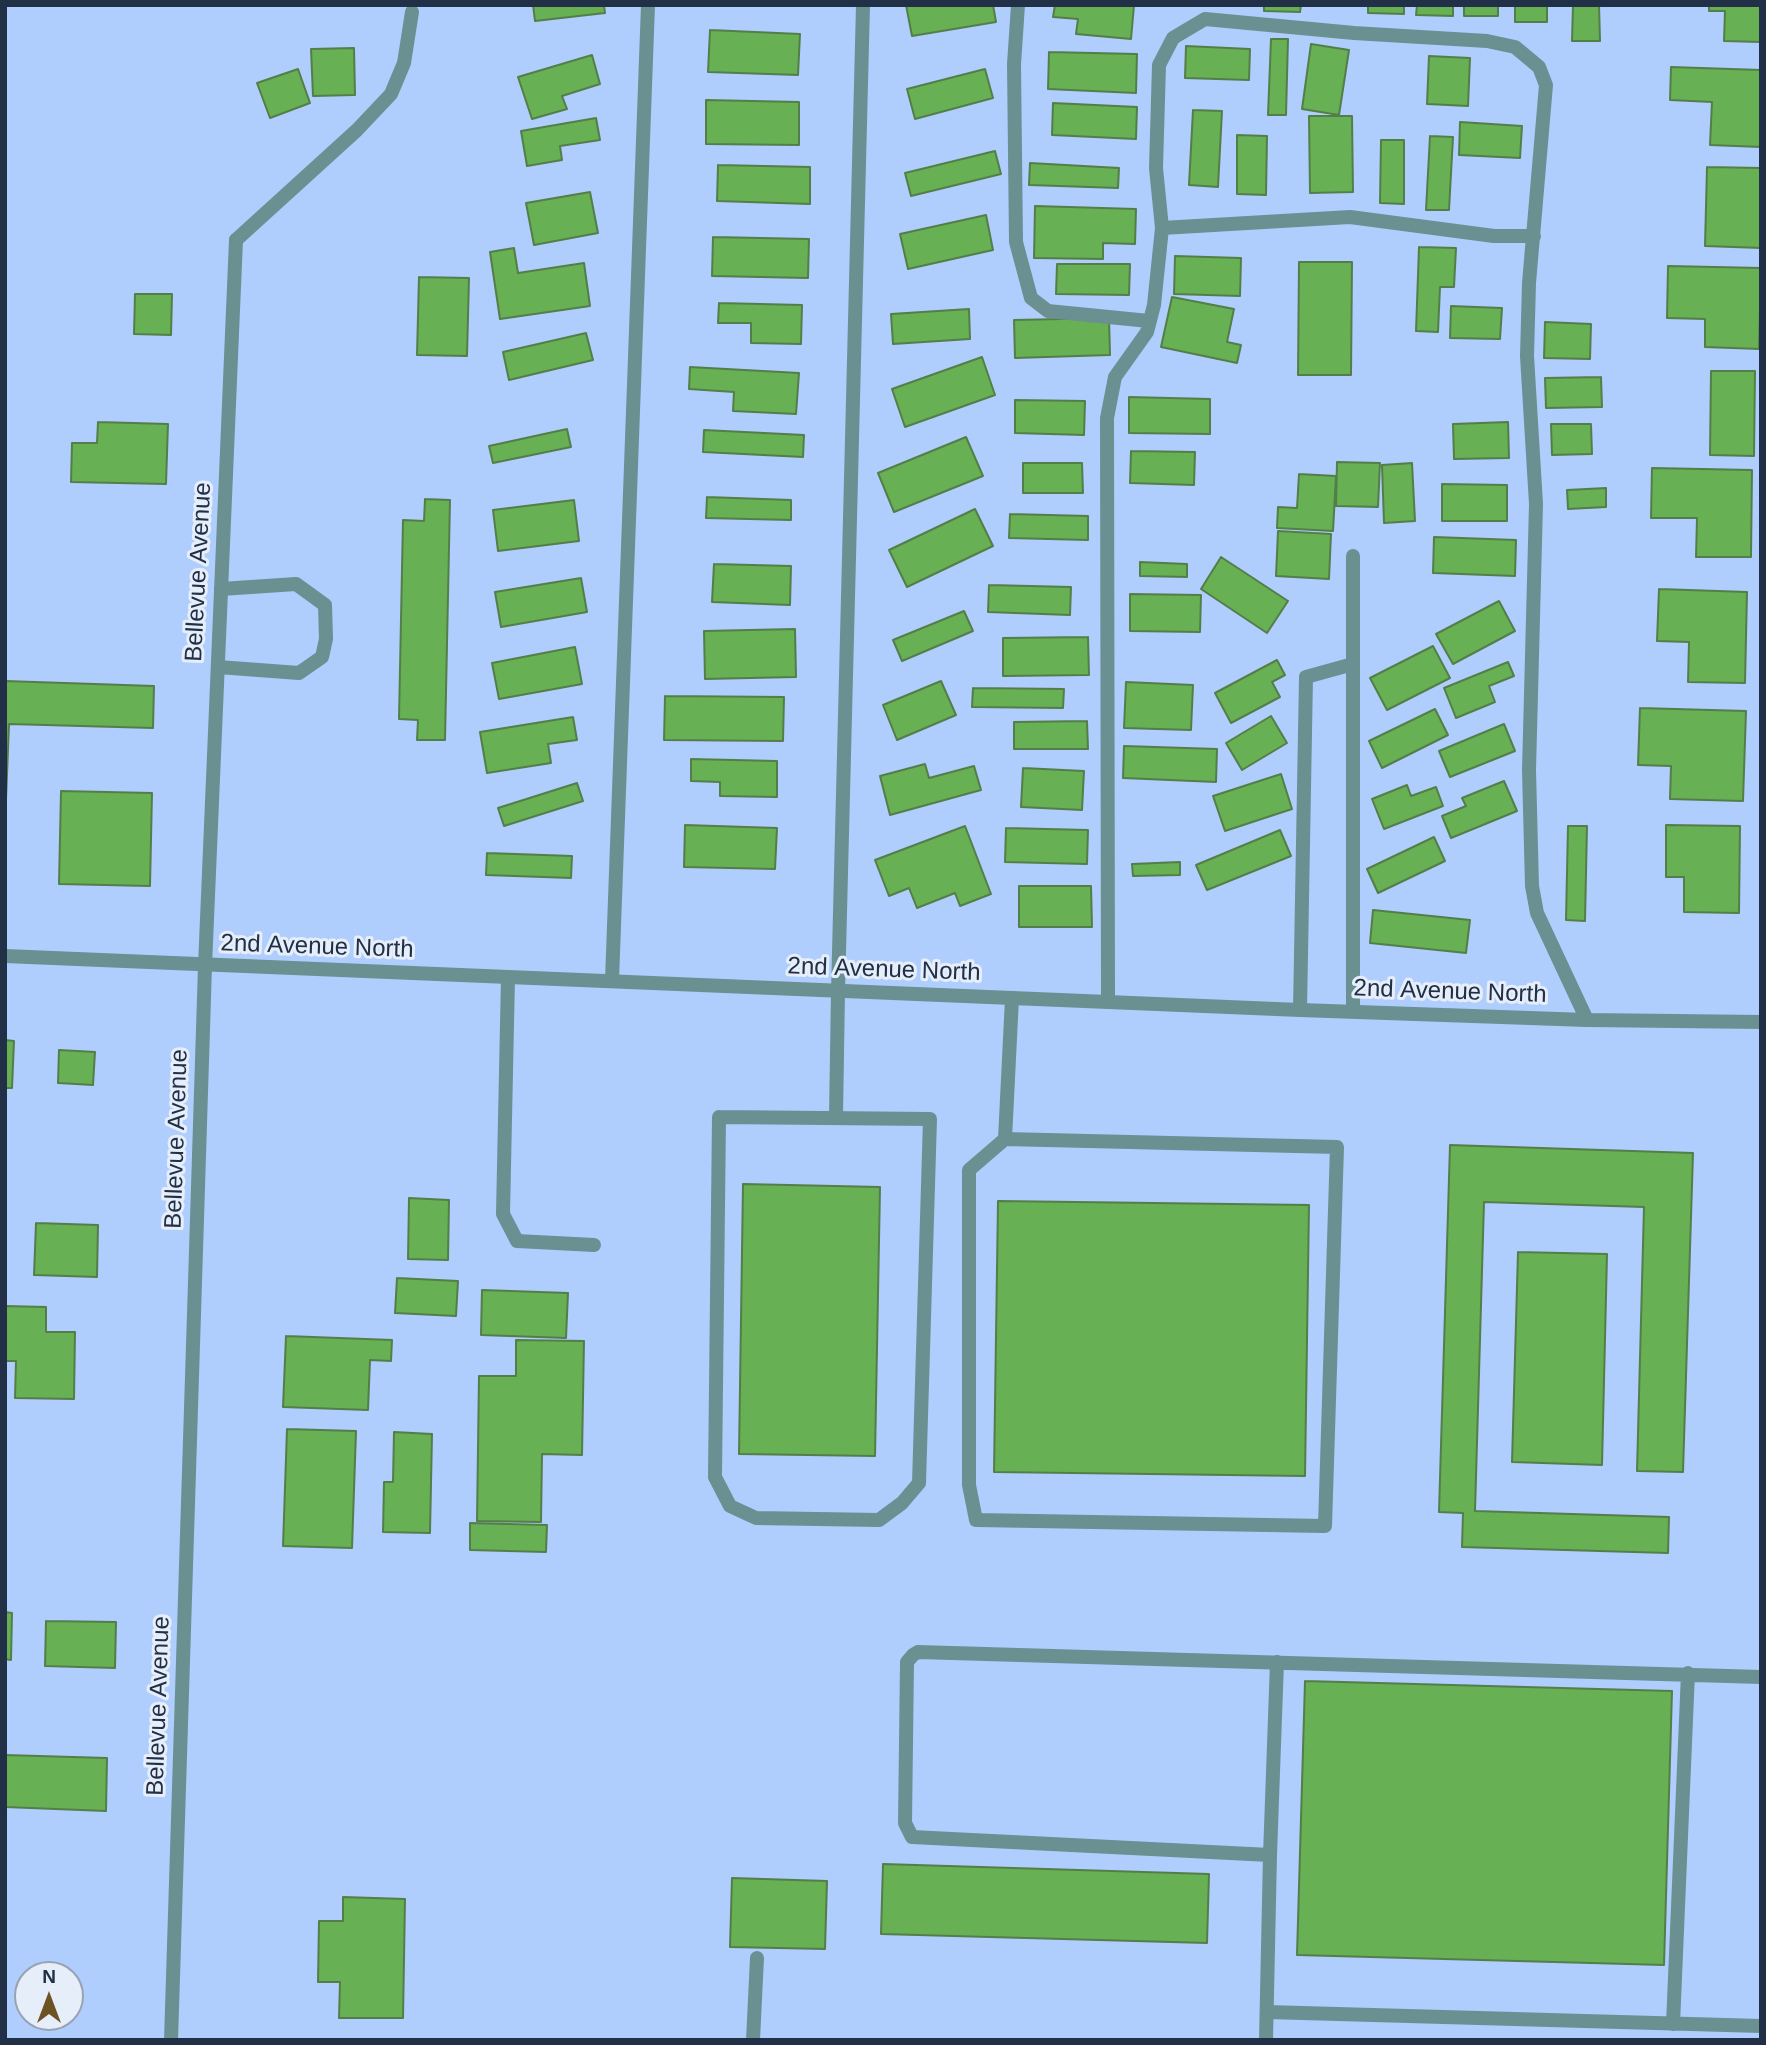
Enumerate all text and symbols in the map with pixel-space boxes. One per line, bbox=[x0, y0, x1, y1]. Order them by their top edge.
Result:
street label: Bellevue Avenue bbox=[180, 482, 218, 662]
street label: 2nd Avenue North bbox=[220, 929, 414, 965]
street label: 2nd Avenue North bbox=[787, 952, 981, 988]
street label: 2nd Avenue North bbox=[1353, 974, 1547, 1010]
street label: Bellevue Avenue bbox=[159, 1049, 195, 1229]
street label: Bellevue Avenue bbox=[141, 1616, 177, 1796]
north arrow bbox=[14, 1961, 84, 2031]
text: N bbox=[42, 1966, 56, 1987]

